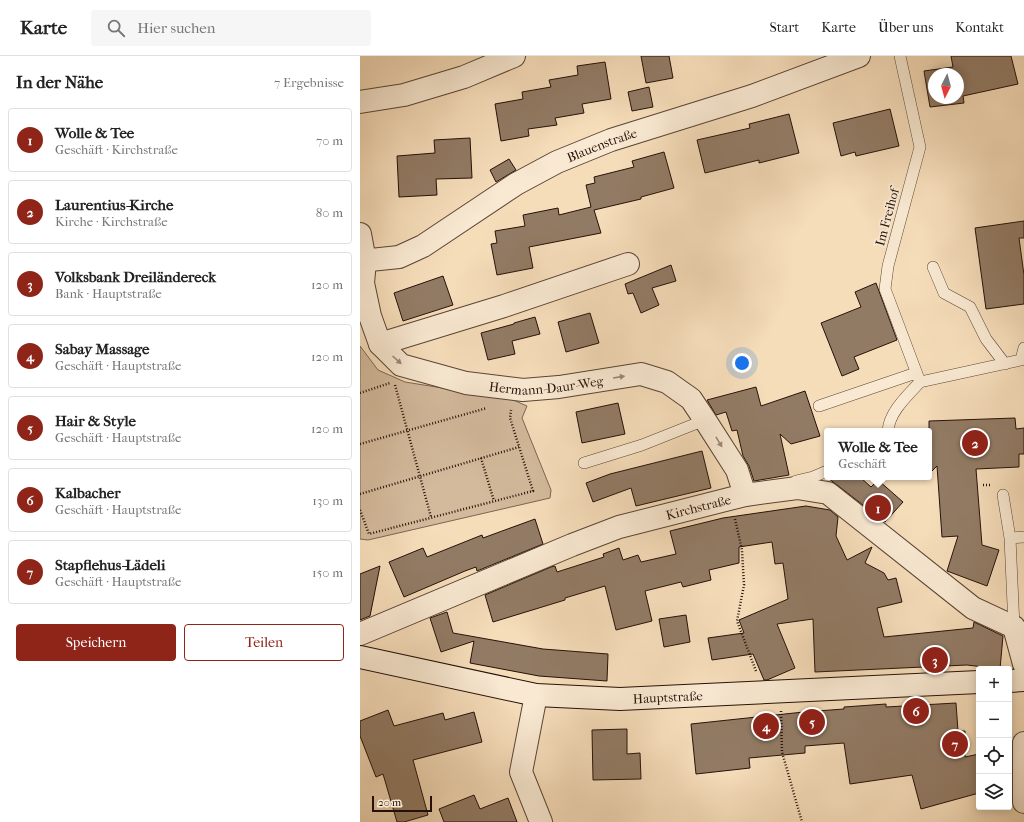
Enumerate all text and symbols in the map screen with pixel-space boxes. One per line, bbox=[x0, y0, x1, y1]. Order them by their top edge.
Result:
search box bbox=[91, 10, 371, 46]
text: Karte bbox=[20, 17, 67, 39]
icon: search bbox=[105, 17, 127, 39]
text: Hier suchen bbox=[137, 19, 215, 37]
text: Start bbox=[770, 19, 799, 36]
text: Karte bbox=[821, 19, 856, 36]
text: Über uns bbox=[878, 19, 933, 36]
text: Kontakt bbox=[955, 19, 1004, 36]
north arrow bbox=[928, 68, 964, 104]
text: In der Nähe bbox=[16, 72, 103, 92]
text: 7 Ergebnisse bbox=[274, 75, 344, 90]
text: Wolle & Tee bbox=[55, 124, 134, 142]
street label: Blauenstraße bbox=[564, 125, 639, 165]
text: 1 bbox=[28, 133, 32, 148]
text: 70 m bbox=[316, 133, 343, 148]
text: Geschäft · Kirchstraße bbox=[55, 142, 178, 157]
street label: Im Freihof bbox=[872, 184, 903, 248]
text: Laurentius-Kirche bbox=[55, 196, 173, 214]
text: 2 bbox=[27, 205, 33, 220]
text: 80 m bbox=[316, 205, 343, 220]
text: Kirche · Kirchstraße bbox=[55, 214, 168, 229]
text: Volksbank Dreiländereck bbox=[55, 268, 216, 286]
text: 3 bbox=[27, 277, 33, 292]
text: 120 m bbox=[311, 277, 343, 292]
text: Bank · Hauptstraße bbox=[55, 286, 162, 301]
text: Sabay Massage bbox=[55, 340, 150, 358]
text: 4 bbox=[26, 349, 34, 364]
text: 120 m bbox=[311, 349, 343, 364]
your location bbox=[732, 353, 752, 373]
one-way arrow bbox=[392, 356, 402, 365]
text: Geschäft · Hauptstraße bbox=[55, 358, 181, 373]
street label: Hermann-Daur-Weg bbox=[488, 372, 605, 398]
one-way arrow bbox=[613, 374, 625, 380]
text: Hair & Style bbox=[55, 412, 136, 430]
text: 5 bbox=[27, 421, 33, 436]
text: 120 m bbox=[311, 421, 343, 436]
popup bbox=[824, 428, 932, 480]
pin: 2 bbox=[962, 428, 988, 458]
text: Geschäft · Hauptstraße bbox=[55, 430, 181, 445]
one-way arrow bbox=[716, 436, 723, 448]
text: Wolle & Tee bbox=[838, 438, 918, 456]
text: Geschäft bbox=[838, 456, 887, 471]
text: Kalbacher bbox=[55, 484, 121, 502]
street label: Kirchstraße bbox=[664, 491, 733, 522]
text: 6 bbox=[26, 493, 34, 508]
text: 130 m bbox=[312, 493, 343, 508]
pin: 1 bbox=[865, 493, 891, 523]
text: Geschäft · Hauptstraße bbox=[55, 502, 181, 517]
text: Stapflehus-Lädeli bbox=[55, 556, 165, 574]
text: 7 bbox=[27, 565, 33, 580]
text: 150 m bbox=[312, 565, 343, 580]
text: Geschäft · Hauptstraße bbox=[55, 574, 181, 589]
button: Speichern bbox=[16, 624, 176, 661]
button: Teilen bbox=[184, 624, 344, 661]
pin: 3 bbox=[922, 645, 948, 675]
map controls bbox=[976, 666, 1012, 810]
button: + bbox=[976, 666, 1012, 702]
street label: Hauptstraße bbox=[633, 688, 704, 706]
pin: 6 bbox=[903, 696, 929, 726]
button: − bbox=[976, 702, 1012, 738]
pin: 5 bbox=[799, 707, 825, 737]
pin: 4 bbox=[753, 711, 779, 741]
pin: 7 bbox=[942, 729, 968, 759]
button: locate bbox=[976, 738, 1012, 774]
button: layers bbox=[976, 774, 1012, 810]
scale bar bbox=[372, 794, 432, 813]
text: 20 m bbox=[378, 796, 401, 809]

